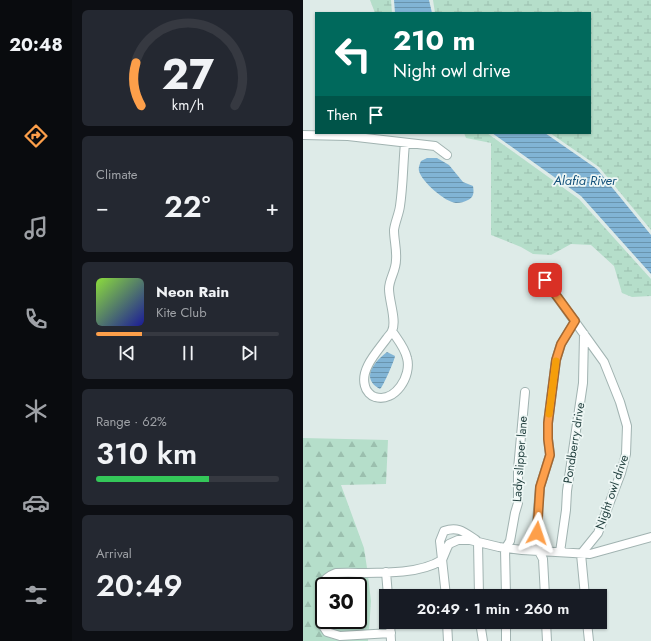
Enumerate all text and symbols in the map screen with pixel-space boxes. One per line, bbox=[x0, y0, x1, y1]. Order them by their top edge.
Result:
text: 210 m bbox=[393, 20, 476, 61]
icon: left bbox=[327, 28, 379, 80]
text: 20:48 bbox=[9, 32, 63, 58]
text: 27 bbox=[161, 44, 214, 105]
text: Night owl drive bbox=[393, 58, 510, 84]
text: km/h bbox=[171, 95, 204, 115]
text: Then bbox=[327, 104, 357, 126]
icon: arrive bbox=[365, 104, 387, 126]
icon: directions bbox=[22, 122, 50, 150]
text: Climate bbox=[96, 165, 137, 184]
water label: Alafia River bbox=[553, 171, 617, 190]
text: 22° bbox=[164, 185, 210, 228]
text: − bbox=[96, 191, 109, 223]
text: + bbox=[265, 191, 279, 223]
icon: music bbox=[22, 214, 50, 242]
pin bbox=[528, 263, 562, 297]
icon: arrive bbox=[534, 269, 556, 291]
text: Neon Rain bbox=[156, 281, 229, 303]
text: Kite Club bbox=[156, 303, 207, 322]
icon: phone bbox=[22, 305, 50, 333]
icon: previous bbox=[116, 342, 138, 364]
icon: pause bbox=[177, 342, 199, 364]
icon: next bbox=[238, 342, 260, 364]
icon: climate bbox=[22, 397, 50, 425]
street label: Pondberry drive bbox=[559, 401, 589, 485]
text: Range · 62% bbox=[96, 412, 167, 431]
street label: Lady slipper lane bbox=[508, 415, 532, 503]
text: 310 km bbox=[96, 432, 197, 475]
street label: Night owl drive bbox=[591, 452, 633, 532]
icon: car bbox=[22, 489, 50, 517]
position arrow bbox=[516, 512, 558, 554]
text: Arrival bbox=[96, 544, 132, 563]
text: 20:49 bbox=[96, 564, 183, 607]
speed limit sign: 30 bbox=[315, 577, 367, 629]
icon: filters bbox=[22, 581, 50, 609]
text: 20:49 · 1 min · 260 m bbox=[417, 598, 569, 620]

